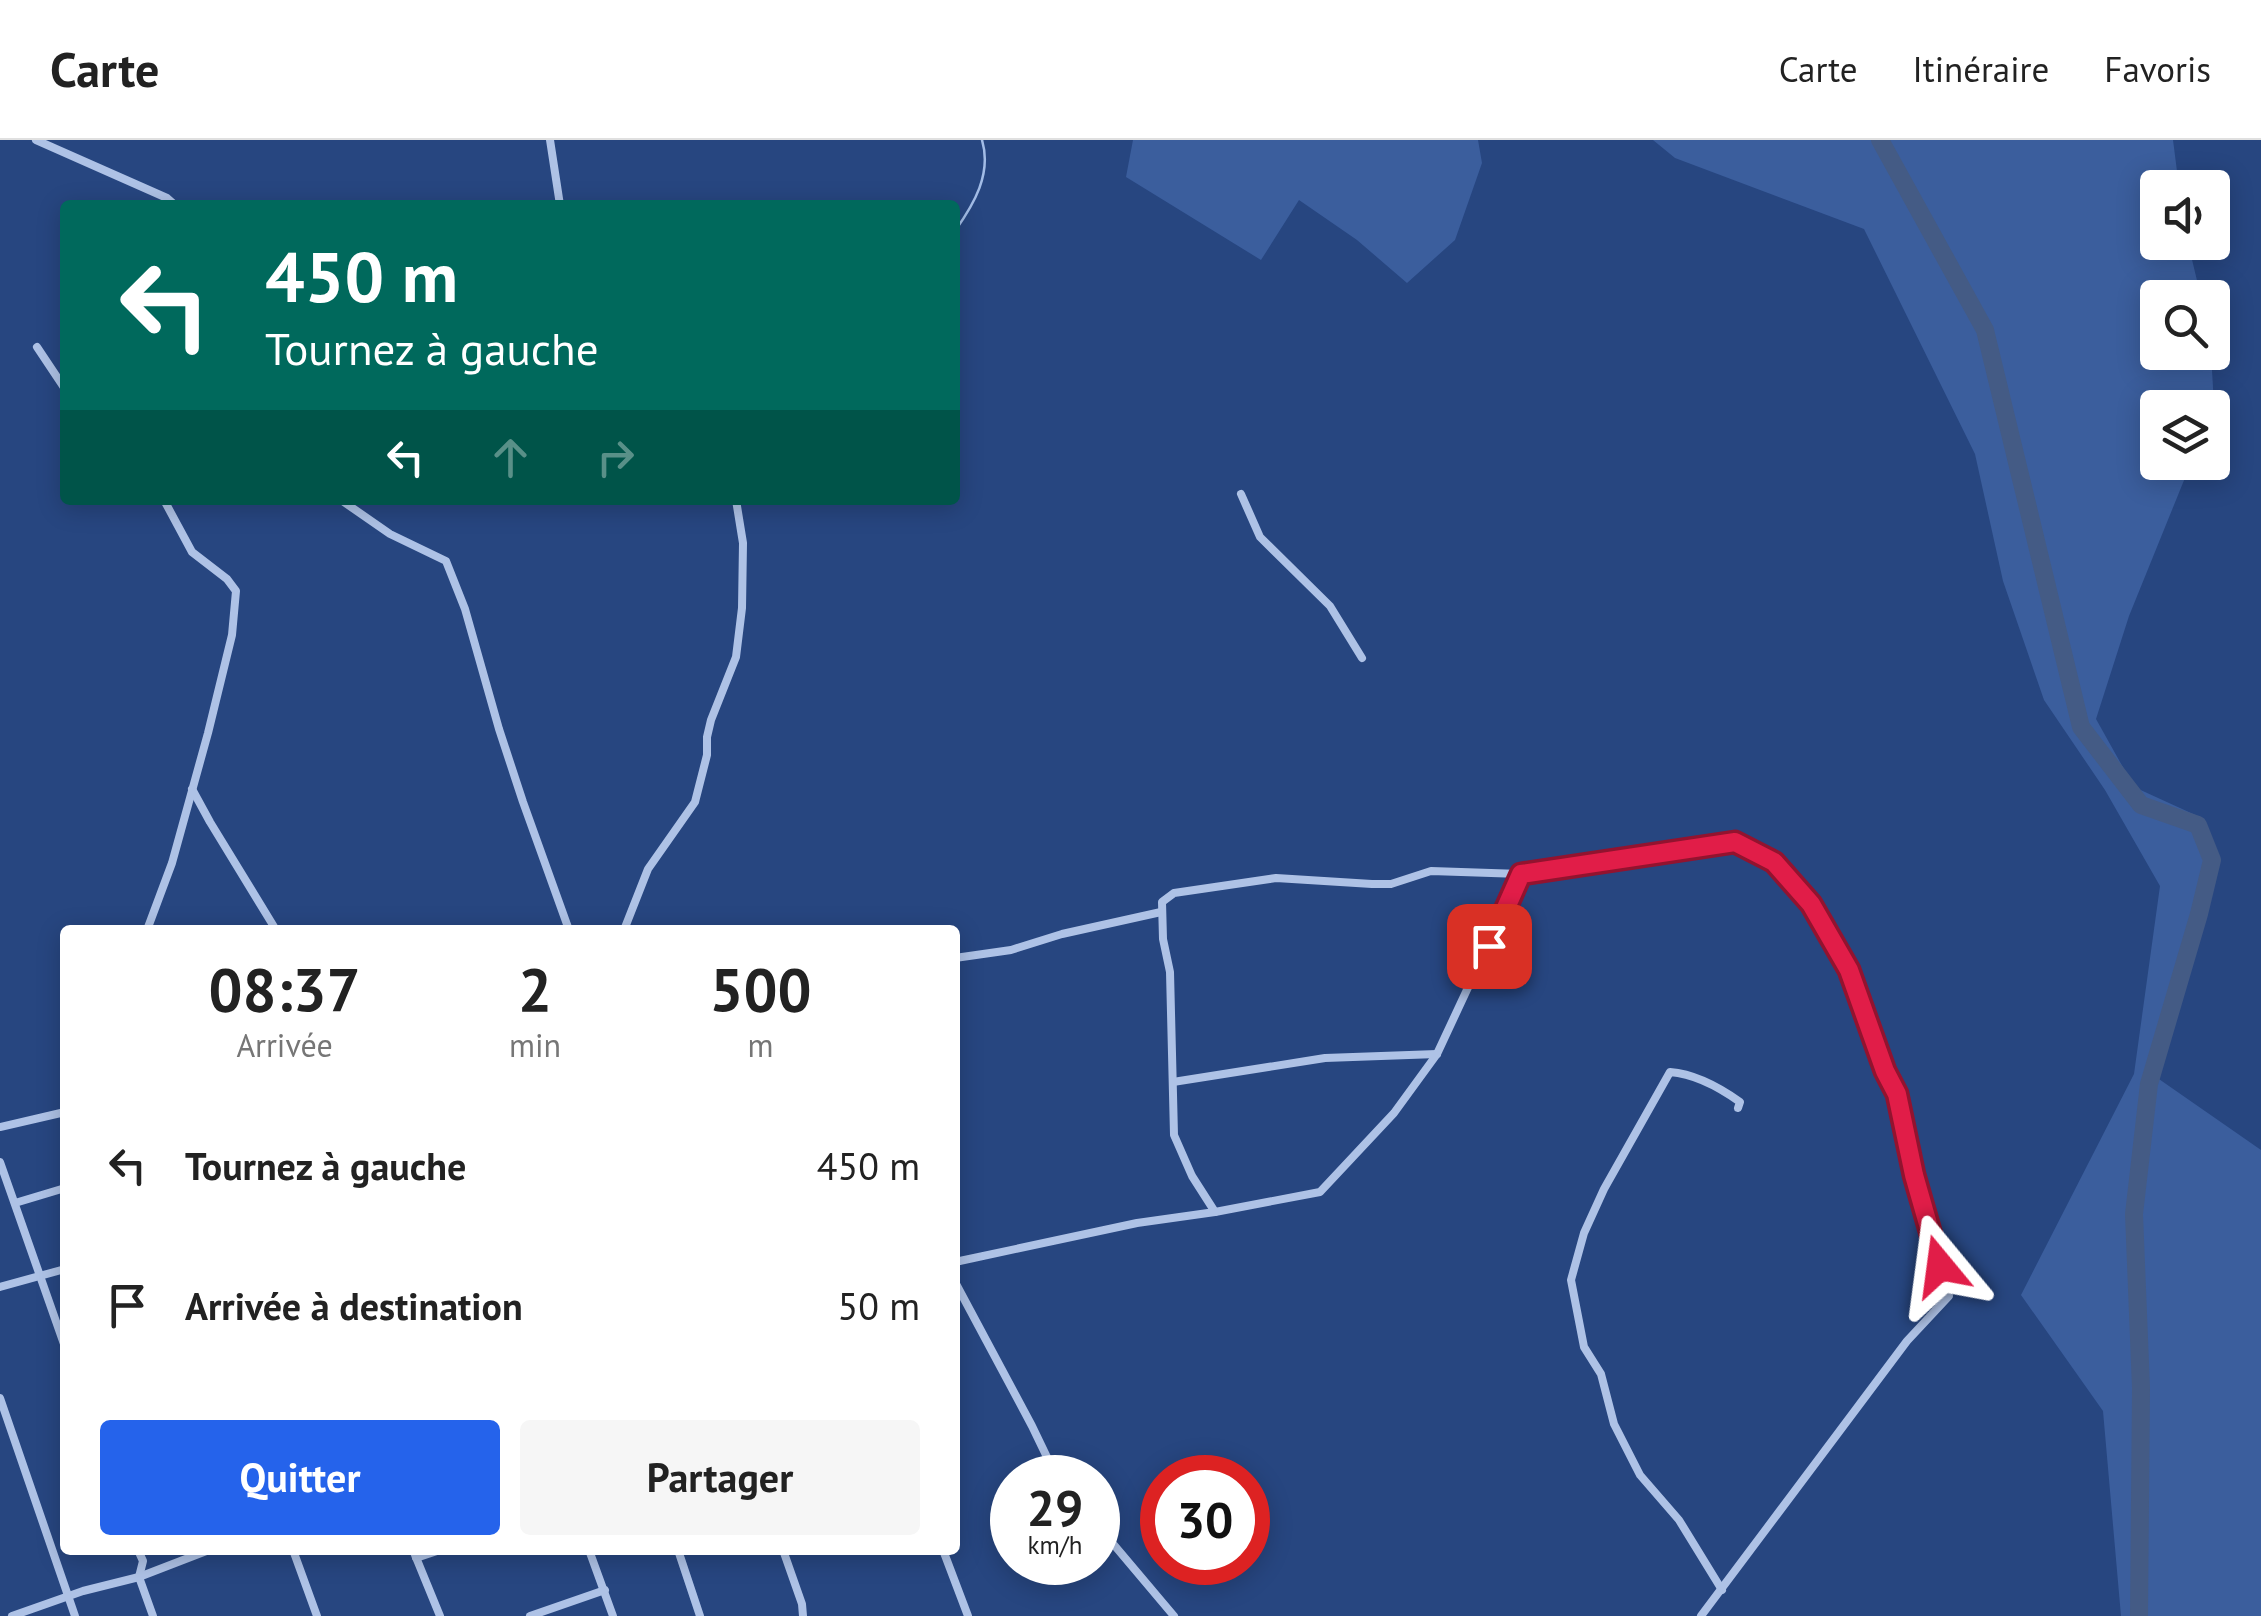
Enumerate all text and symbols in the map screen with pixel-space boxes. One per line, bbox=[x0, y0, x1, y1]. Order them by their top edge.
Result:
text: Carte bbox=[50, 38, 159, 100]
text: Carte bbox=[1779, 46, 1858, 92]
text: Itinéraire bbox=[1913, 46, 2049, 92]
text: Favoris bbox=[2104, 46, 2211, 92]
map controls bbox=[2140, 170, 2230, 480]
button: sound bbox=[2140, 170, 2230, 260]
text: 450 m bbox=[265, 231, 458, 321]
icon: left bbox=[100, 240, 230, 370]
button: search bbox=[2140, 280, 2230, 370]
text: Tournez à gauche bbox=[265, 319, 599, 377]
button: layers bbox=[2140, 390, 2230, 480]
icon: left bbox=[378, 430, 433, 485]
icon: ahead bbox=[483, 430, 538, 485]
icon: right bbox=[588, 430, 643, 485]
pin bbox=[1447, 904, 1532, 989]
icon: arrive bbox=[1462, 919, 1517, 974]
text: 08:37 bbox=[208, 950, 361, 1028]
text: 2 bbox=[518, 950, 552, 1028]
text: 500 bbox=[710, 950, 812, 1028]
text: Arrivée bbox=[236, 1024, 333, 1066]
text: min bbox=[509, 1024, 561, 1066]
text: m bbox=[748, 1024, 774, 1066]
icon: left bbox=[100, 1138, 155, 1193]
text: Tournez à gauche bbox=[185, 1141, 466, 1190]
text: 450 m bbox=[817, 1141, 920, 1190]
position arrow bbox=[1888, 1214, 1992, 1318]
icon: arrive bbox=[100, 1278, 155, 1333]
text: Arrivée à destination bbox=[185, 1281, 523, 1330]
text: 50 m bbox=[838, 1281, 920, 1330]
button: Quitter bbox=[100, 1420, 500, 1535]
button: Partager bbox=[520, 1420, 920, 1535]
speed limit sign: 30 bbox=[1140, 1455, 1270, 1585]
text: 29 bbox=[1027, 1475, 1083, 1540]
text: km/h bbox=[1028, 1529, 1082, 1561]

